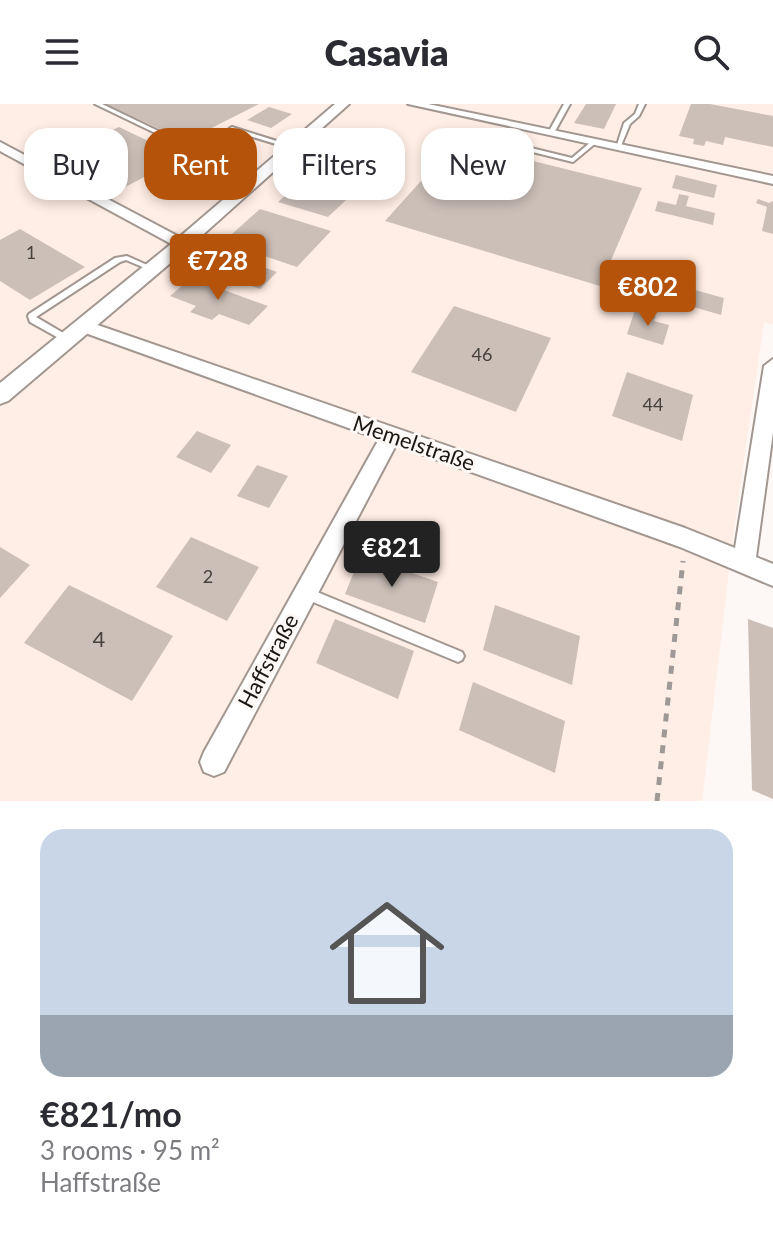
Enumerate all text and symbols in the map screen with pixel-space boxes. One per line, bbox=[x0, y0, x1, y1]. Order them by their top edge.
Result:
icon: menu bbox=[40, 30, 84, 74]
text: Casavia bbox=[324, 30, 449, 74]
icon: search bbox=[689, 30, 733, 74]
chip: Buy bbox=[24, 128, 128, 200]
chip: Rent bbox=[144, 128, 257, 200]
chip: Filters bbox=[273, 128, 405, 200]
chip: New bbox=[421, 128, 534, 200]
pin: €728 bbox=[171, 234, 265, 302]
house number: 1 bbox=[26, 241, 36, 263]
text: €728 bbox=[188, 244, 248, 276]
pin: €802 bbox=[601, 260, 695, 328]
text: €802 bbox=[618, 270, 678, 302]
house number: 46 bbox=[472, 343, 492, 365]
house number: 44 bbox=[643, 393, 663, 415]
street label: Memelstraße bbox=[350, 409, 479, 476]
pin: €821 bbox=[345, 521, 439, 589]
text: €821 bbox=[362, 531, 422, 563]
house number: 2 bbox=[203, 565, 213, 587]
street label: Haffstraße bbox=[232, 609, 304, 712]
house number: 4 bbox=[93, 625, 106, 652]
icon: home bbox=[315, 881, 459, 1025]
text: €821/mo bbox=[40, 1093, 182, 1134]
text: 3 rooms · 95 m² bbox=[40, 1134, 220, 1166]
text: Haffstraße bbox=[40, 1166, 161, 1198]

